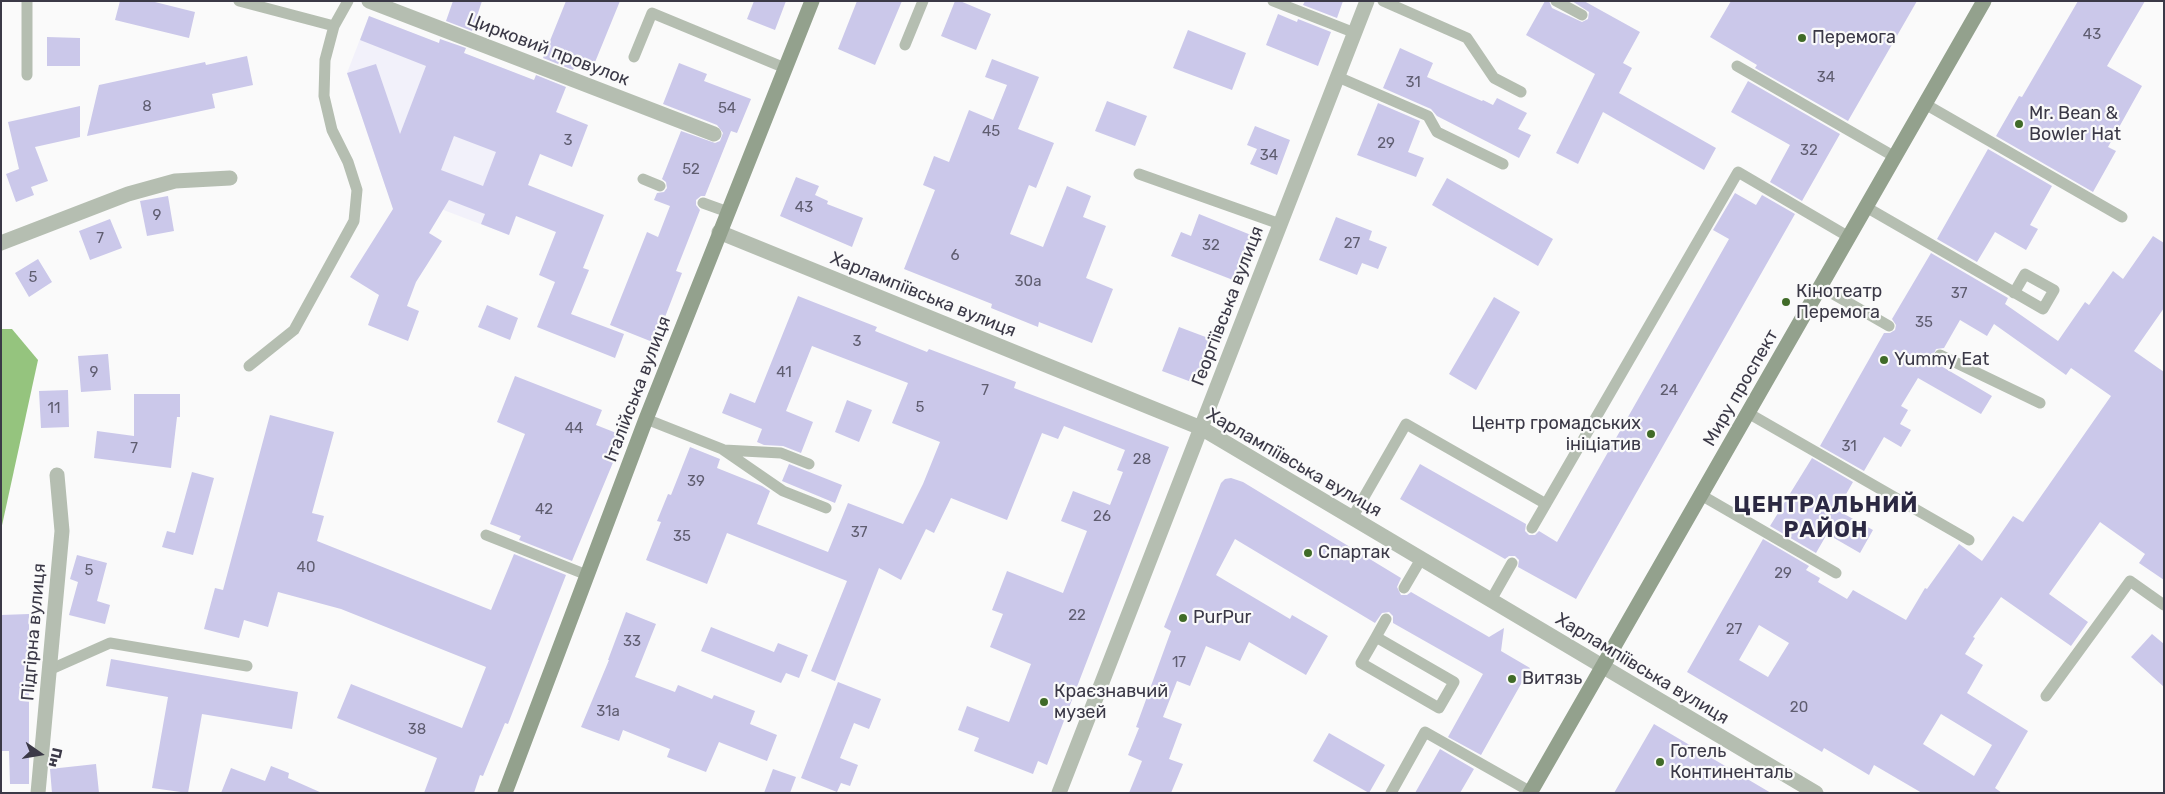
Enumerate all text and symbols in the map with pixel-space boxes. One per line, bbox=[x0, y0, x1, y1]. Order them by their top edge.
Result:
street label: Цирковий провулок bbox=[464, 9, 632, 91]
house number: 43 bbox=[2083, 26, 2101, 44]
place label: Перемога bbox=[1812, 27, 1896, 49]
marker: Перемога bbox=[1796, 32, 1808, 44]
house number: 34 bbox=[1817, 69, 1835, 87]
house number: 31 bbox=[1405, 74, 1421, 92]
house number: 8 bbox=[142, 98, 152, 116]
house number: 54 bbox=[718, 100, 736, 118]
place label: Mr. Bean & Bowler Hat bbox=[2029, 103, 2121, 146]
marker: Mr. Bean & Bowler Hat bbox=[2013, 118, 2025, 130]
house number: 45 bbox=[982, 123, 1000, 141]
house number: 3 bbox=[563, 132, 573, 150]
house number: 29 bbox=[1377, 135, 1395, 153]
house number: 32 bbox=[1800, 142, 1818, 160]
house number: 34 bbox=[1260, 147, 1278, 165]
house number: 52 bbox=[682, 161, 700, 179]
house number: 43 bbox=[795, 199, 813, 217]
house number: 9 bbox=[153, 207, 161, 225]
street label: Георгіївська вулиця bbox=[1188, 223, 1268, 389]
house number: 7 bbox=[96, 230, 104, 248]
house number: 27 bbox=[1344, 235, 1360, 253]
house number: 32 bbox=[1202, 237, 1220, 255]
house number: 6 bbox=[950, 247, 960, 265]
street label: Харлампіївська вулиця bbox=[827, 248, 1019, 342]
house number: 5 bbox=[29, 269, 37, 287]
house number: 30а bbox=[1015, 273, 1041, 291]
place label: Кінотеатр Перемога bbox=[1796, 281, 1882, 324]
house number: 37 bbox=[1951, 285, 1967, 303]
marker: Кінотеатр Перемога bbox=[1780, 296, 1792, 308]
street label: Італійська вулиця bbox=[600, 313, 676, 465]
house number: 35 bbox=[1915, 314, 1933, 332]
street label: Миру проспект bbox=[1699, 326, 1783, 450]
house number: 3 bbox=[852, 333, 862, 351]
place label: Yummy Eat bbox=[1894, 349, 1989, 371]
marker: Yummy Eat bbox=[1878, 354, 1890, 366]
house number: 9 bbox=[90, 364, 98, 382]
house number: 41 bbox=[776, 364, 792, 382]
house number: 7 bbox=[981, 382, 989, 400]
house number: 24 bbox=[1660, 382, 1678, 400]
house number: 5 bbox=[916, 399, 924, 417]
house number: 11 bbox=[48, 400, 60, 418]
street label: Харлампіївська вулиця bbox=[1203, 404, 1385, 522]
place label: Центр громадських ініціатив bbox=[1471, 413, 1641, 456]
house number: 44 bbox=[565, 420, 583, 438]
marker: Центр громадських ініціатив bbox=[1645, 428, 1657, 440]
house number: 31 bbox=[1841, 438, 1857, 456]
house number: 7 bbox=[130, 440, 138, 458]
house number: 28 bbox=[1133, 451, 1151, 469]
house number: 39 bbox=[687, 473, 705, 491]
district label: ЦЕНТРАЛЬНИЙ РАЙОН bbox=[1732, 493, 1920, 544]
house number: 42 bbox=[535, 501, 553, 519]
house number: 26 bbox=[1093, 508, 1111, 526]
house number: 37 bbox=[851, 524, 867, 542]
house number: 35 bbox=[673, 528, 691, 546]
place label: Спартак bbox=[1318, 542, 1390, 564]
marker: Спартак bbox=[1302, 547, 1314, 559]
house number: 40 bbox=[297, 559, 315, 577]
street label: Підгірна вулиця bbox=[17, 562, 51, 702]
house number: 5 bbox=[85, 562, 93, 580]
house number: 29 bbox=[1774, 565, 1792, 583]
house number: 22 bbox=[1068, 607, 1086, 625]
place label: PurPur bbox=[1193, 607, 1251, 629]
street label: Харлампіївська вулиця bbox=[1551, 609, 1733, 729]
marker: PurPur bbox=[1177, 612, 1189, 624]
house number: 27 bbox=[1726, 621, 1742, 639]
house number: 33 bbox=[623, 633, 641, 651]
house number: 17 bbox=[1172, 654, 1186, 672]
place label: Витязь bbox=[1522, 668, 1582, 690]
marker: Витязь bbox=[1506, 673, 1518, 685]
place label: Краєзнавчий музей bbox=[1054, 681, 1168, 724]
marker: Краєзнавчий музей bbox=[1038, 696, 1050, 708]
house number: 20 bbox=[1790, 699, 1808, 717]
house number: 31а bbox=[596, 703, 620, 721]
house number: 38 bbox=[408, 721, 426, 739]
north arrow bbox=[15, 729, 65, 779]
place label: Готель Континенталь bbox=[1670, 741, 1793, 784]
text: Пн bbox=[45, 746, 66, 769]
marker: Готель Континенталь bbox=[1654, 756, 1666, 768]

